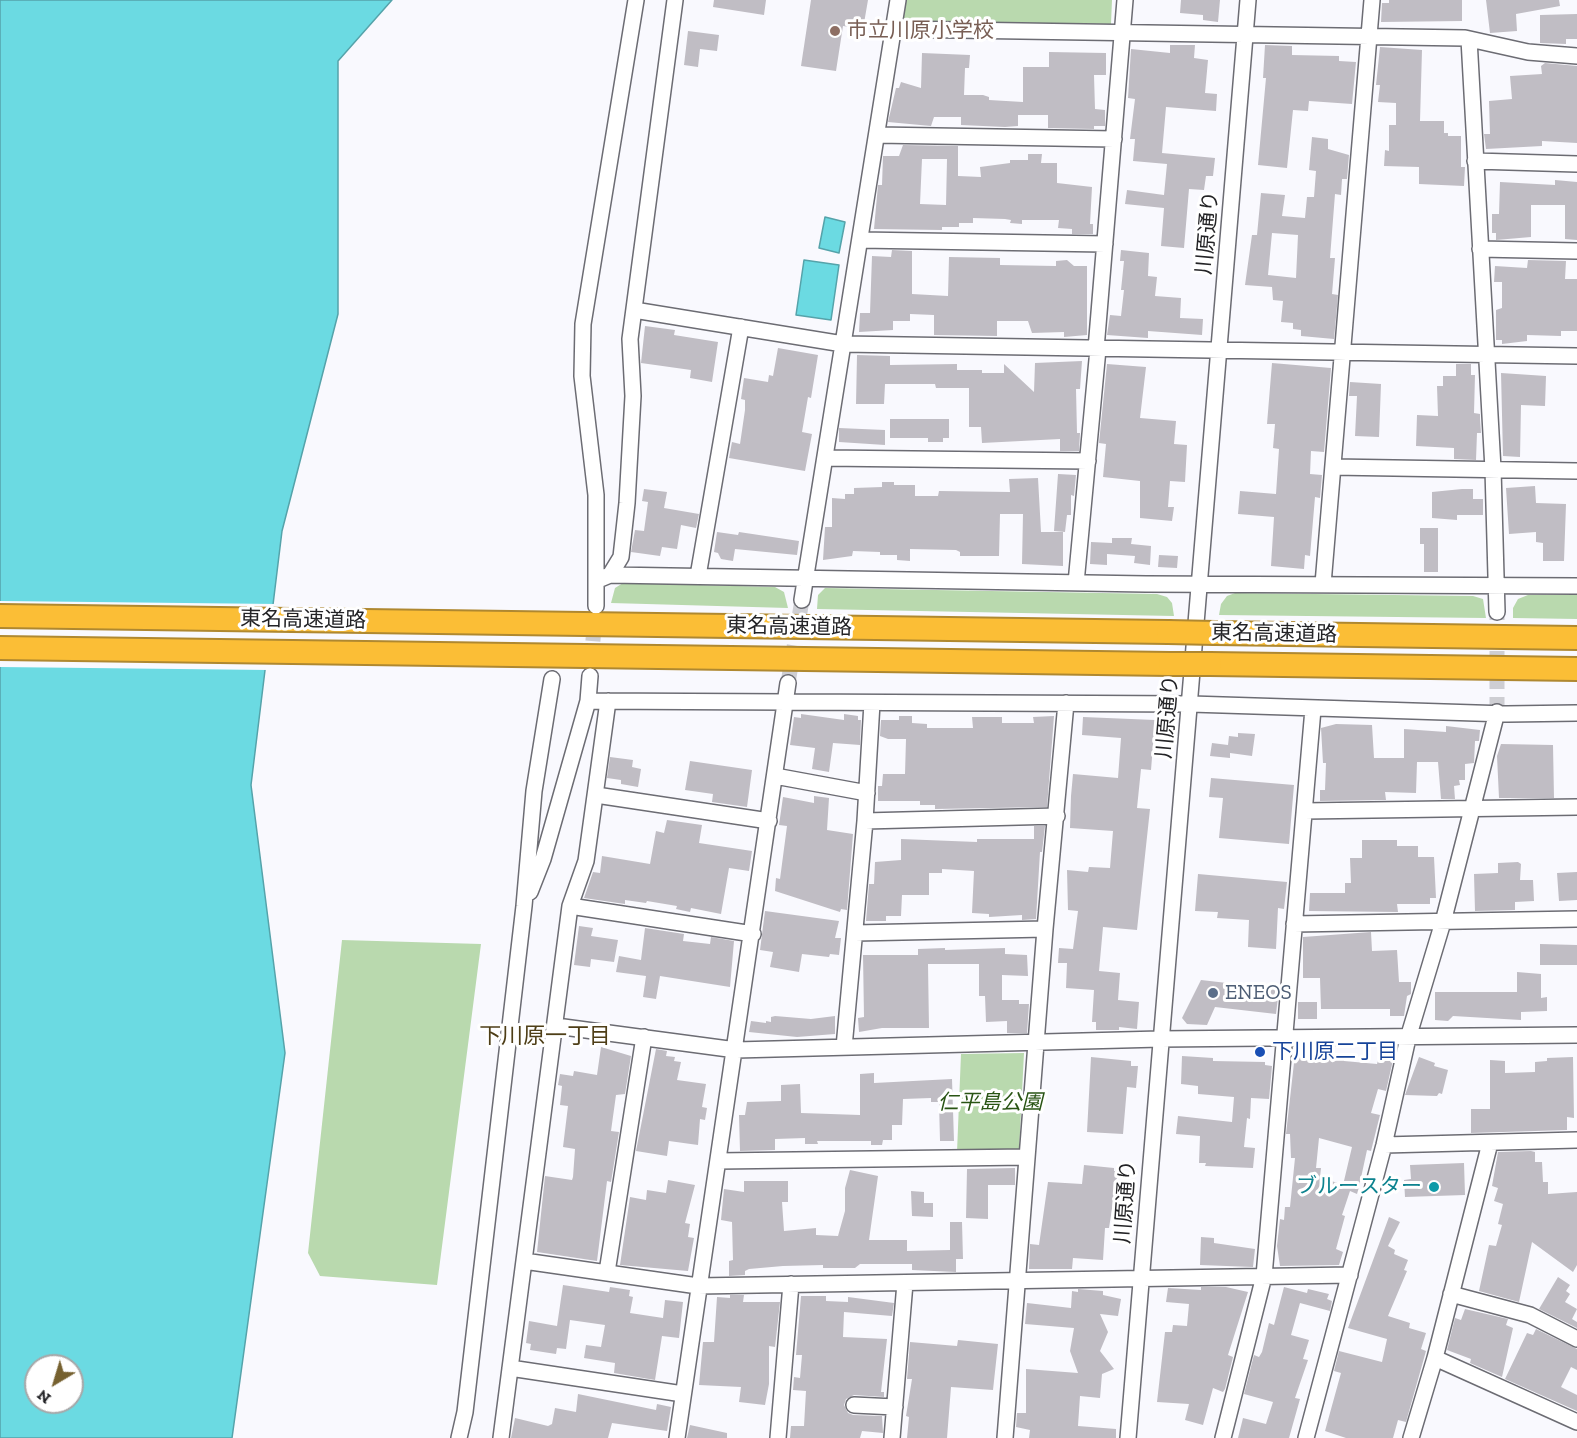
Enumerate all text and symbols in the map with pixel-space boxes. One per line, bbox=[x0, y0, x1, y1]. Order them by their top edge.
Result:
place label: 市立川原小学校 bbox=[847, 18, 994, 44]
marker: 市立川原小学校 bbox=[828, 24, 842, 38]
street label: 川原通り bbox=[1192, 190, 1224, 276]
street label: 東名高速道路 bbox=[240, 606, 366, 634]
street label: 東名高速道路 bbox=[726, 613, 852, 641]
street label: 東名高速道路 bbox=[1211, 620, 1337, 648]
street label: 川原通り bbox=[1152, 674, 1184, 760]
place label: ENEOS bbox=[1225, 980, 1292, 1006]
marker: ENEOS bbox=[1206, 986, 1220, 1000]
district label: 下川原一丁目 bbox=[479, 1024, 611, 1050]
place label: 下川原二丁目 bbox=[1272, 1039, 1398, 1065]
marker: 下川原二丁目 bbox=[1253, 1045, 1267, 1059]
park label: 仁平島公園 bbox=[938, 1090, 1042, 1116]
street label: 川原通り bbox=[1111, 1159, 1141, 1245]
place label: ブルースター bbox=[1296, 1174, 1422, 1200]
marker: ブルースター bbox=[1427, 1180, 1441, 1194]
north arrow bbox=[24, 1354, 84, 1414]
text: N bbox=[33, 1386, 54, 1408]

